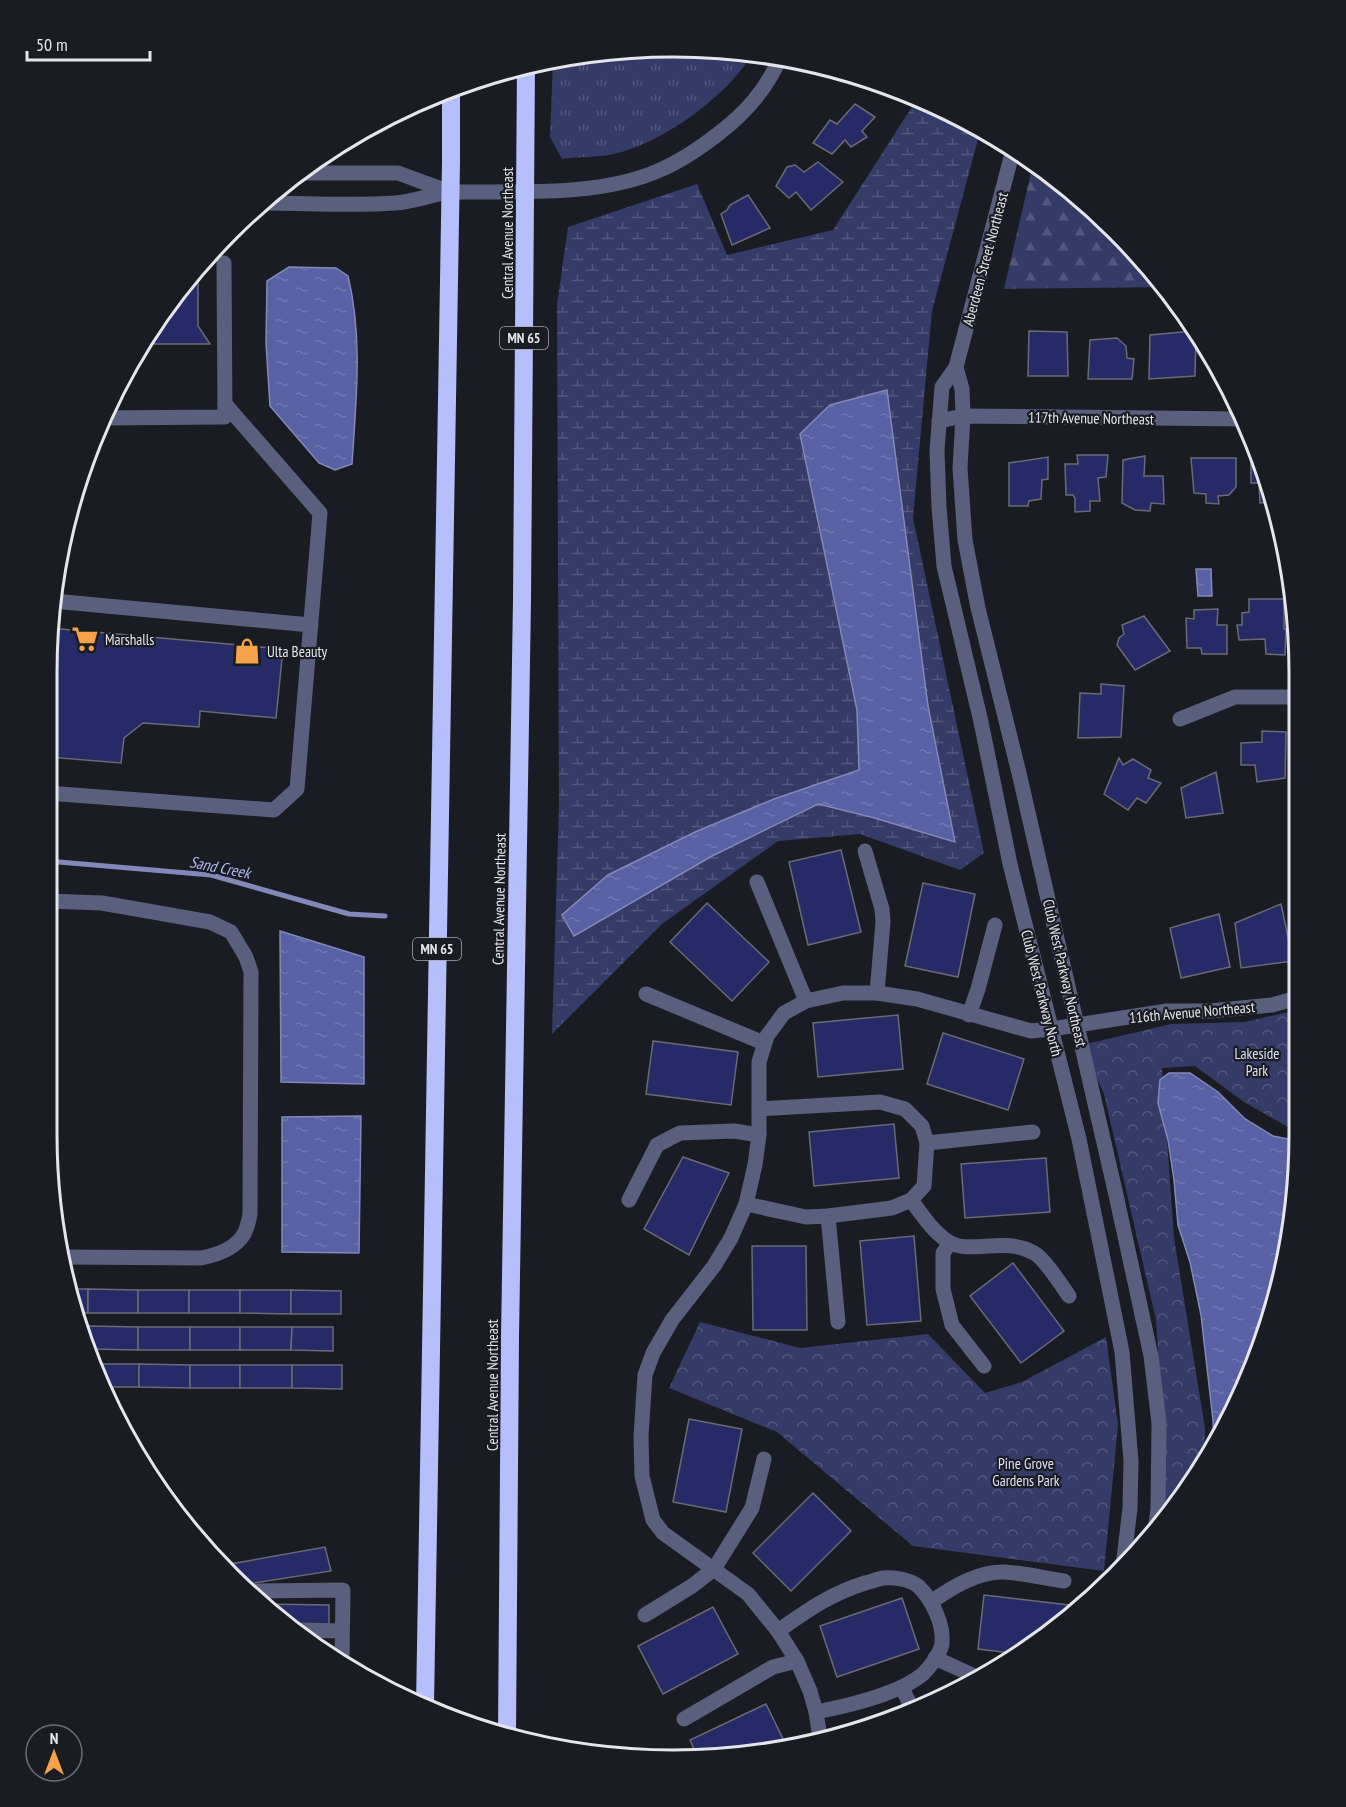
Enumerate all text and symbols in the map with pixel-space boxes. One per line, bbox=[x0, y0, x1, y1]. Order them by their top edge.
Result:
scale bar bbox=[27, 24, 150, 62]
text: 50 m bbox=[36, 33, 68, 56]
street label: Central Avenue Northeast bbox=[498, 167, 517, 299]
street label: Aberdeen Street Northeast bbox=[958, 190, 1012, 328]
road number: MN 65 bbox=[500, 327, 548, 349]
street label: 117th Avenue Northeast bbox=[1028, 407, 1154, 429]
supermarket icon: Marshalls bbox=[70, 624, 100, 654]
place label: Marshalls bbox=[105, 630, 154, 649]
shop icon: Ulta Beauty bbox=[232, 636, 262, 666]
place label: Ulta Beauty bbox=[267, 642, 327, 661]
street label: Central Avenue Northeast bbox=[488, 833, 510, 965]
water label: Sand Creek bbox=[188, 851, 254, 883]
street label: Club West Parkway Northeast bbox=[1039, 897, 1091, 1049]
street label: Club West Parkway North bbox=[1017, 928, 1067, 1058]
road number: MN 65 bbox=[413, 938, 461, 960]
street label: 116th Avenue Northeast bbox=[1128, 997, 1256, 1027]
park label: Lakeside Park bbox=[1235, 1044, 1279, 1080]
street label: Central Avenue Northeast bbox=[483, 1319, 502, 1451]
park label: Pine Grove Gardens Park bbox=[992, 1454, 1060, 1490]
north arrow bbox=[24, 1723, 84, 1783]
text: N bbox=[50, 1728, 58, 1748]

